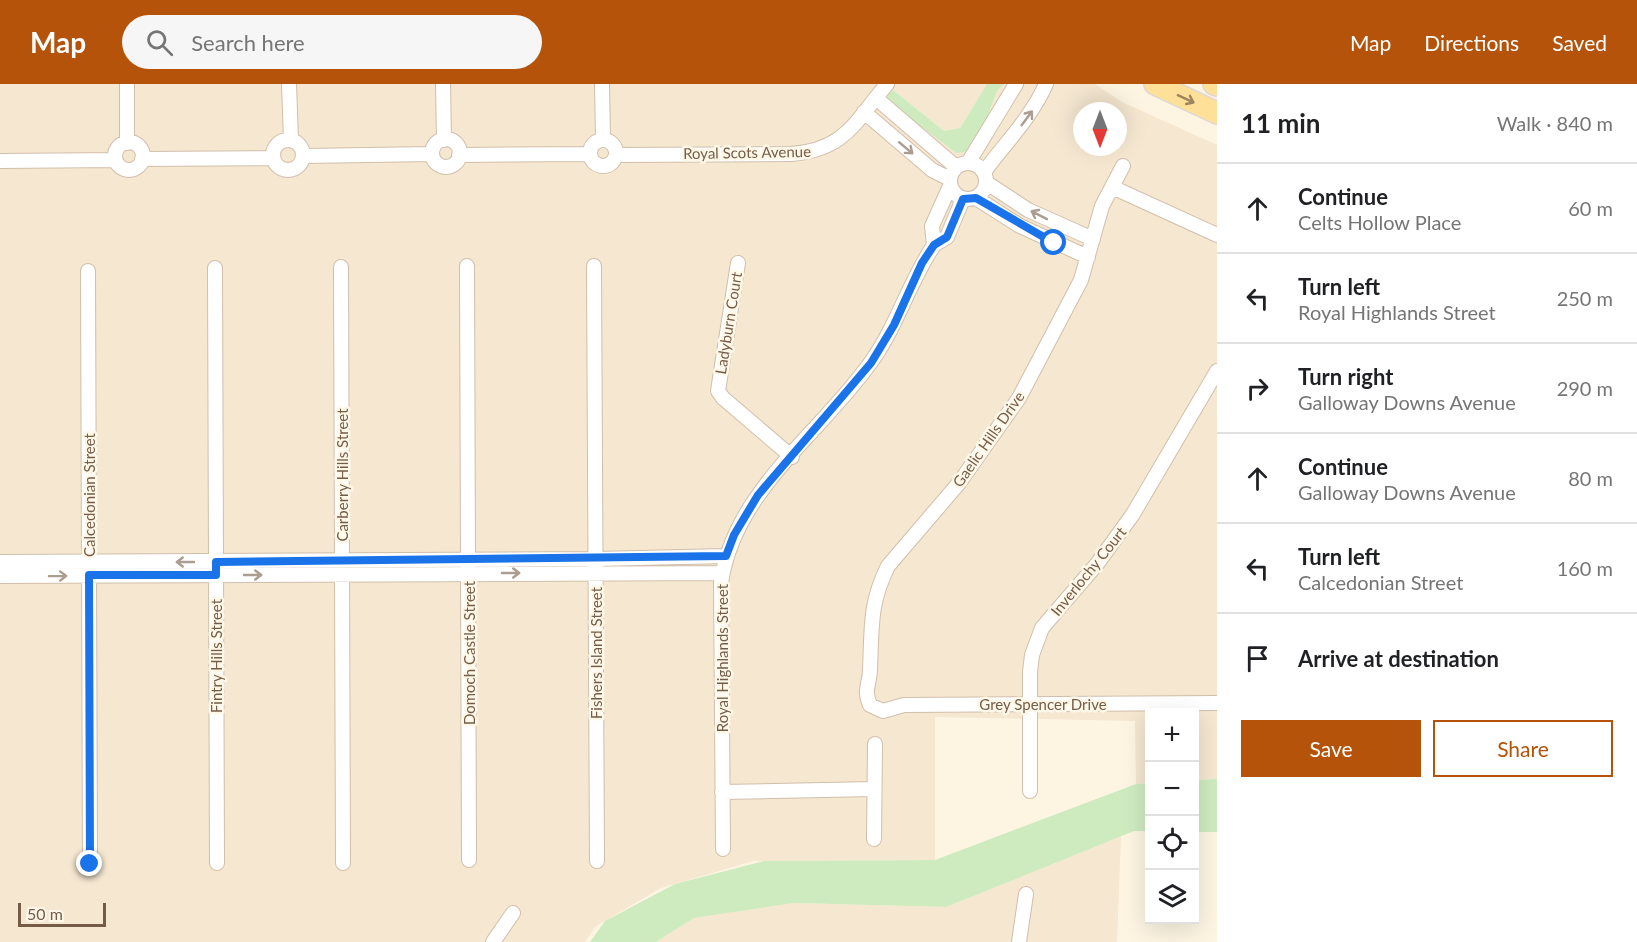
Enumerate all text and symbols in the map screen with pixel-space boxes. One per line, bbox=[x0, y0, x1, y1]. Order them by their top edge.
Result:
search box bbox=[122, 15, 542, 69]
text: Map bbox=[30, 25, 86, 59]
icon: search bbox=[143, 26, 176, 59]
text: Search here bbox=[191, 29, 305, 56]
text: Map bbox=[1350, 30, 1391, 55]
text: Directions bbox=[1424, 30, 1519, 55]
text: Saved bbox=[1552, 30, 1607, 55]
one-way arrow bbox=[1176, 93, 1194, 105]
north arrow bbox=[1073, 102, 1127, 156]
text: 11 min bbox=[1241, 107, 1321, 139]
one-way arrow bbox=[1020, 110, 1033, 126]
text: Walk · 840 m bbox=[1497, 111, 1613, 135]
one-way arrow bbox=[898, 141, 914, 154]
street label: Royal Scots Avenue bbox=[683, 142, 811, 162]
text: Continue bbox=[1298, 183, 1388, 210]
icon: ahead bbox=[1241, 192, 1274, 225]
text: 60 m bbox=[1568, 196, 1613, 220]
one-way arrow bbox=[1031, 209, 1049, 221]
text: Celts Hollow Place bbox=[1298, 210, 1461, 234]
route start bbox=[1040, 229, 1066, 255]
street label: Ladyburn Court bbox=[711, 270, 745, 375]
text: Turn left bbox=[1298, 273, 1380, 300]
icon: left bbox=[1241, 282, 1274, 315]
text: 250 m bbox=[1557, 286, 1613, 310]
text: Royal Highlands Street bbox=[1298, 300, 1496, 324]
text: Turn right bbox=[1298, 363, 1393, 390]
icon: right bbox=[1241, 372, 1274, 405]
text: 290 m bbox=[1557, 376, 1613, 400]
street label: Gaelic Hills Drive bbox=[948, 388, 1028, 490]
text: Galloway Downs Avenue bbox=[1298, 390, 1516, 414]
street label: Carberry Hills Street bbox=[333, 408, 351, 542]
street label: Calcedonian Street bbox=[80, 432, 98, 557]
text: Continue bbox=[1298, 453, 1388, 480]
icon: ahead bbox=[1241, 462, 1274, 495]
text: 80 m bbox=[1568, 466, 1613, 490]
text: Galloway Downs Avenue bbox=[1298, 480, 1516, 504]
street label: Inverlochy Court bbox=[1047, 522, 1130, 619]
text: Turn left bbox=[1298, 543, 1380, 570]
icon: left bbox=[1241, 552, 1274, 585]
one-way arrow bbox=[175, 556, 195, 568]
text: 160 m bbox=[1557, 556, 1613, 580]
one-way arrow bbox=[501, 567, 521, 579]
one-way arrow bbox=[243, 569, 263, 581]
one-way arrow bbox=[48, 570, 68, 581]
text: Calcedonian Street bbox=[1298, 570, 1463, 594]
street label: Domoch Castle Street bbox=[460, 580, 478, 725]
street label: Royal Highlands Street bbox=[713, 583, 731, 732]
street label: Fishers Island Street bbox=[587, 586, 605, 719]
street label: Fintry Hills Street bbox=[207, 598, 225, 713]
icon: arrive bbox=[1241, 642, 1274, 675]
text: Arrive at destination bbox=[1298, 645, 1499, 672]
street label: Grey Spencer Drive bbox=[979, 695, 1107, 713]
map controls bbox=[1145, 708, 1199, 924]
button: + bbox=[1145, 708, 1199, 762]
button: Save bbox=[1241, 720, 1421, 777]
button: Share bbox=[1433, 720, 1613, 777]
button: − bbox=[1145, 762, 1199, 816]
button: locate bbox=[1145, 816, 1199, 870]
route end bbox=[76, 850, 102, 876]
button: layers bbox=[1145, 870, 1199, 924]
scale bar bbox=[18, 900, 106, 928]
text: 50 m bbox=[27, 904, 63, 923]

